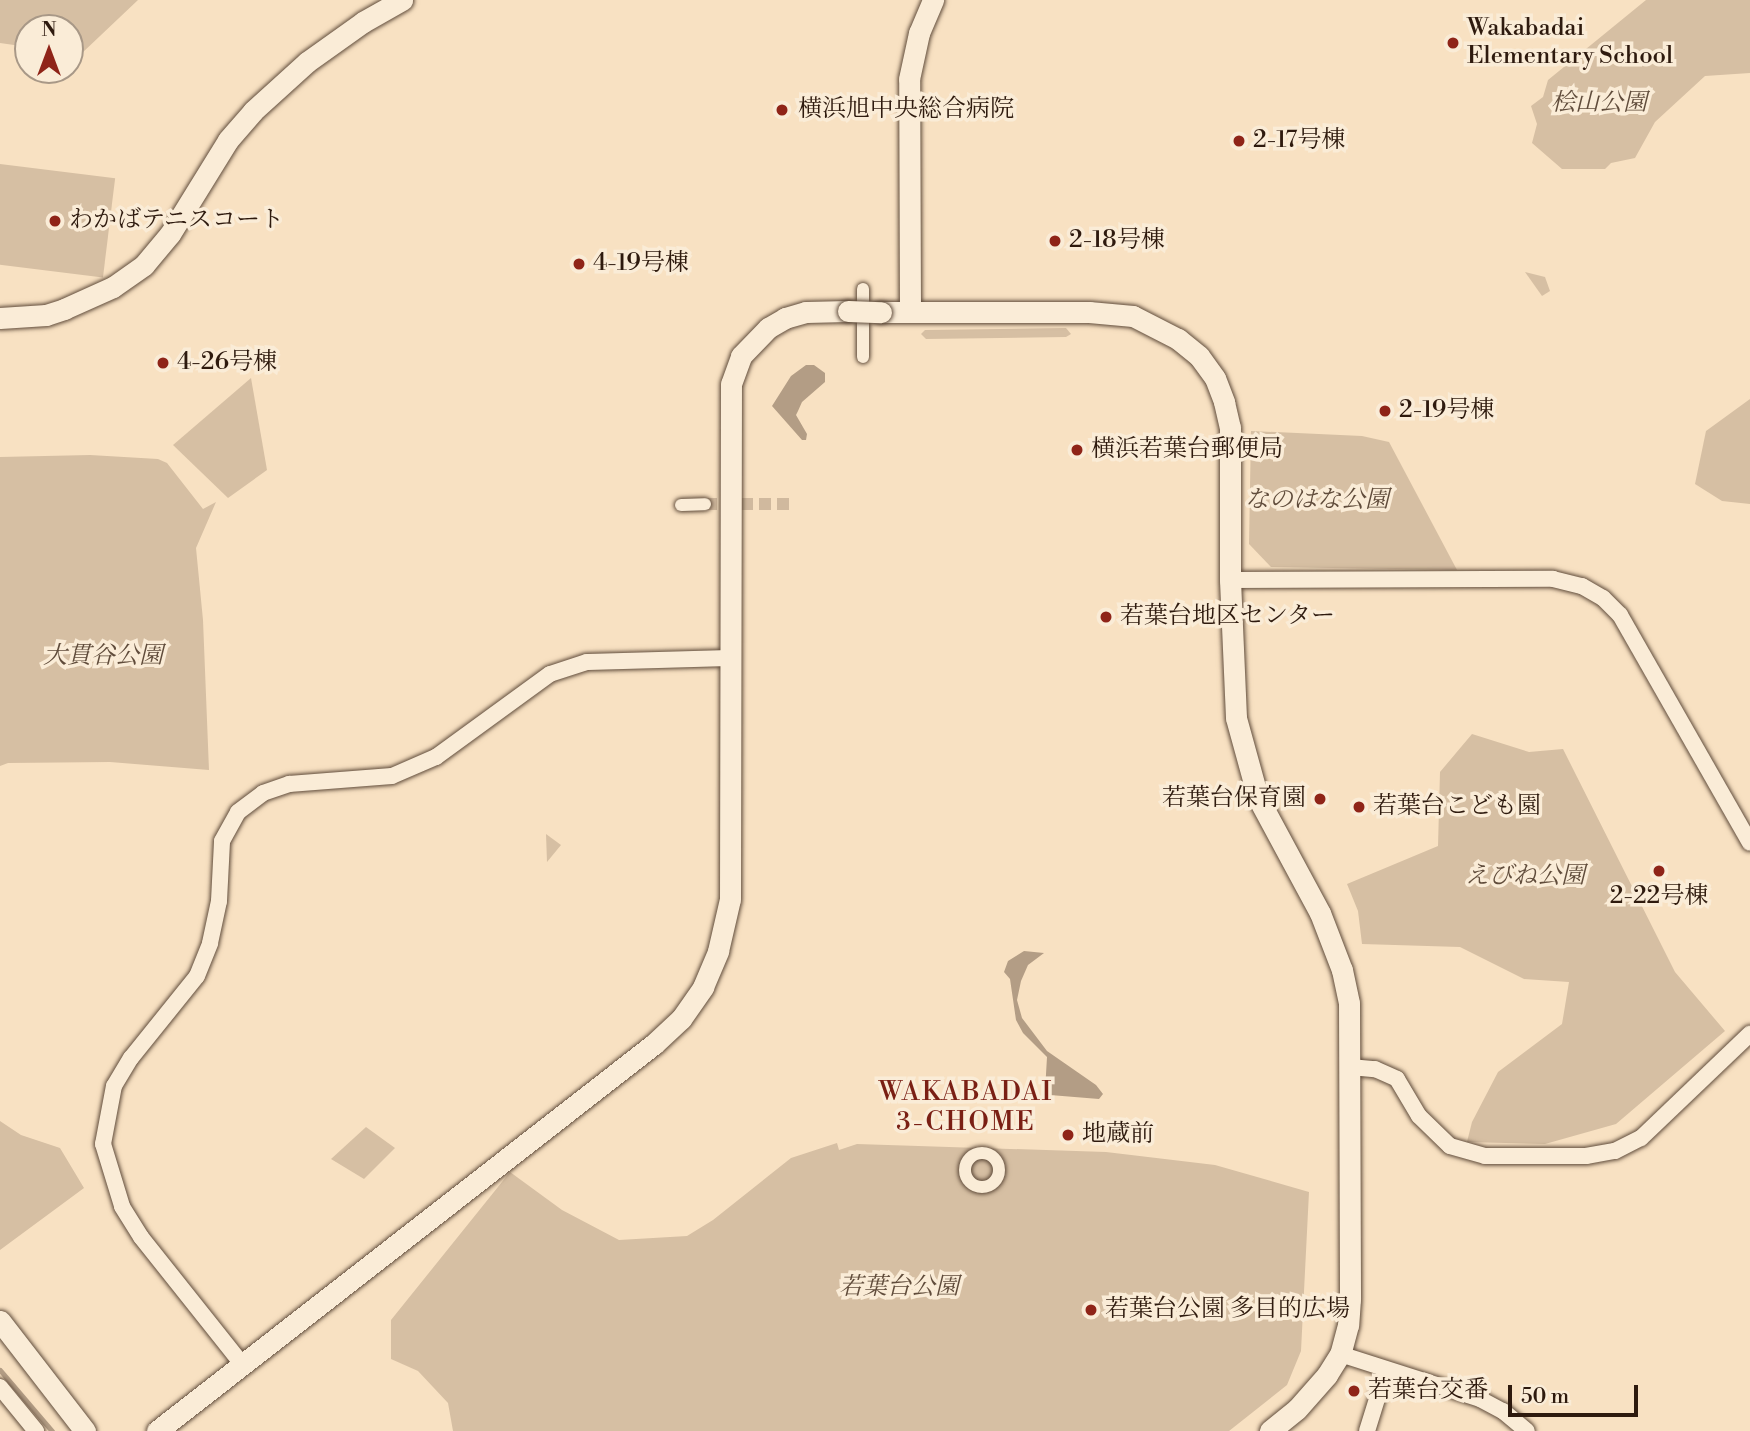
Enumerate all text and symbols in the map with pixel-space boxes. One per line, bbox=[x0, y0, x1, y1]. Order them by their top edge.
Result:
north arrow bbox=[14, 14, 84, 84]
place label: Wakabadai Elementary School bbox=[1467, 15, 1673, 71]
text: N bbox=[41, 18, 57, 42]
marker: Wakabadai Elementary School bbox=[1445, 35, 1461, 51]
park label: 桧山公園 bbox=[1551, 90, 1647, 118]
place label: 横浜旭中央総合病院 bbox=[798, 96, 1014, 124]
marker: 横浜旭中央総合病院 bbox=[772, 100, 792, 120]
place label: 2-17号棟 bbox=[1253, 127, 1345, 155]
marker: 2-17号棟 bbox=[1231, 133, 1247, 149]
place label: わかばテニスコート bbox=[69, 207, 285, 235]
marker: わかばテニスコート bbox=[47, 213, 63, 229]
place label: 2-18号棟 bbox=[1069, 227, 1165, 255]
marker: 2-18号棟 bbox=[1047, 233, 1063, 249]
place label: 4-19号棟 bbox=[593, 250, 689, 278]
marker: 4-19号棟 bbox=[571, 256, 587, 272]
place label: 4-26号棟 bbox=[177, 349, 277, 377]
marker: 4-26号棟 bbox=[155, 355, 171, 371]
place label: 2-19号棟 bbox=[1399, 397, 1494, 425]
marker: 2-19号棟 bbox=[1377, 403, 1393, 419]
place label: 横浜若葉台郵便局 bbox=[1091, 436, 1283, 464]
marker: 横浜若葉台郵便局 bbox=[1069, 442, 1085, 458]
park label: なのはな公園 bbox=[1245, 487, 1389, 515]
place label: 若葉台地区センター bbox=[1120, 603, 1336, 631]
marker: 若葉台地区センター bbox=[1098, 609, 1114, 625]
park label: 大貫谷公園 bbox=[43, 643, 163, 671]
place label: 若葉台保育園 bbox=[1162, 785, 1306, 813]
marker: 若葉台保育園 bbox=[1312, 791, 1328, 807]
place label: 若葉台こども園 bbox=[1373, 793, 1541, 821]
marker: 若葉台こども園 bbox=[1351, 799, 1367, 815]
park label: えびね公園 bbox=[1465, 863, 1585, 891]
marker: 2-22号棟 bbox=[1651, 863, 1667, 879]
place label: 2-22号棟 bbox=[1610, 883, 1708, 911]
district label: WAKABADAI 3-CHOME bbox=[880, 1077, 1052, 1138]
place label: 地蔵前 bbox=[1082, 1121, 1154, 1149]
marker: 地蔵前 bbox=[1060, 1127, 1076, 1143]
park label: 若葉台公園 bbox=[839, 1274, 959, 1302]
place label: 若葉台公園 多目的広場 bbox=[1105, 1296, 1350, 1324]
marker: 若葉台公園 多目的広場 bbox=[1083, 1302, 1099, 1318]
scale bar bbox=[1512, 1372, 1642, 1416]
place label: 若葉台交番 bbox=[1368, 1377, 1488, 1405]
marker: 若葉台交番 bbox=[1346, 1383, 1362, 1399]
text: 50 m bbox=[1521, 1384, 1569, 1410]

